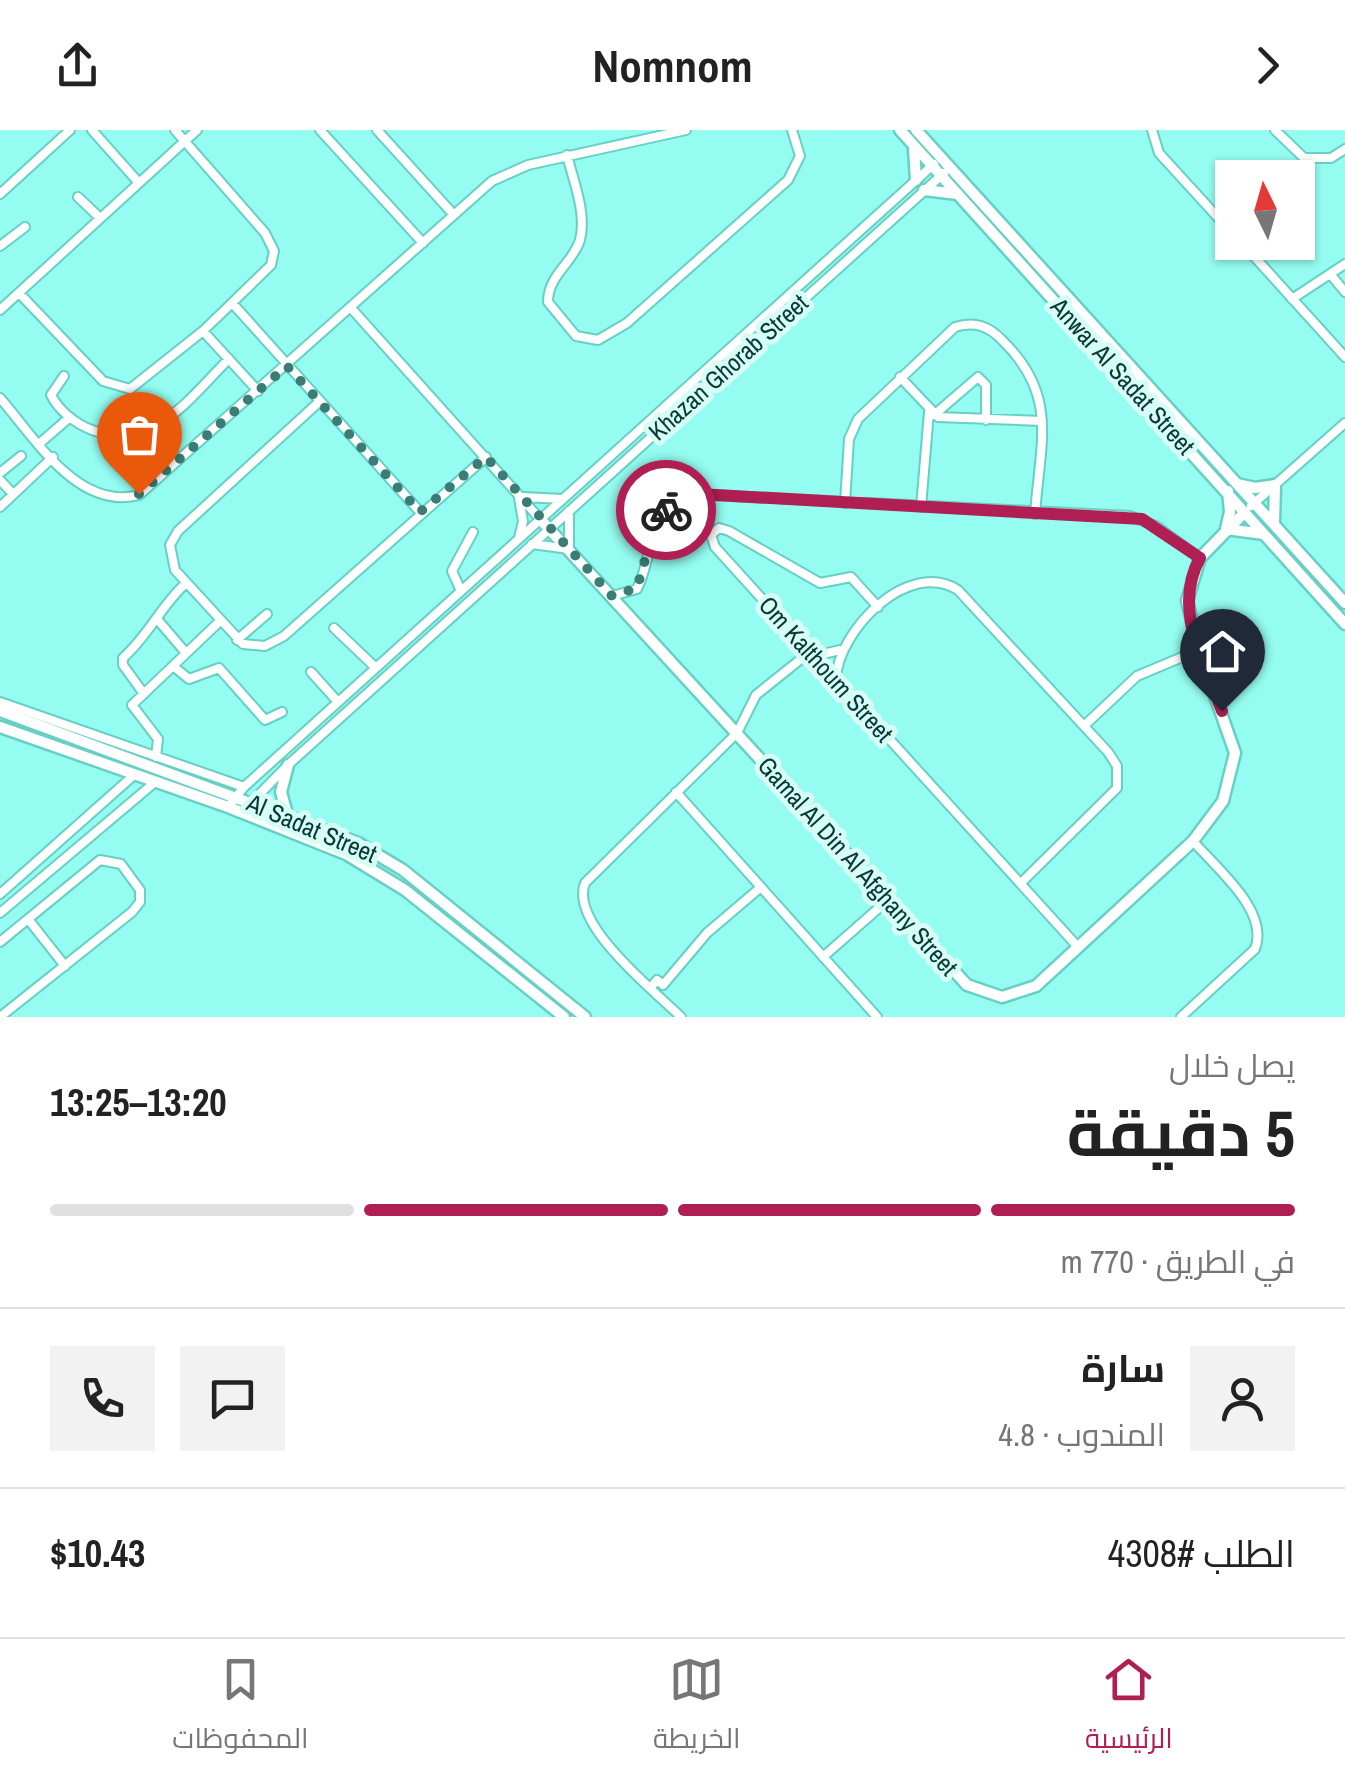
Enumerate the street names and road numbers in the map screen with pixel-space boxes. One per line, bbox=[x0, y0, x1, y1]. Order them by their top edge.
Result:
street label: Khazan Ghorab Street bbox=[641, 286, 815, 448]
street label: Anwar Al Sadat Street bbox=[1043, 289, 1203, 462]
street label: Om Kalthoum Street bbox=[751, 589, 901, 750]
street label: Gamal Al Din Al Afghany Street bbox=[750, 749, 966, 983]
street label: Al Sadat Street bbox=[241, 785, 382, 871]

